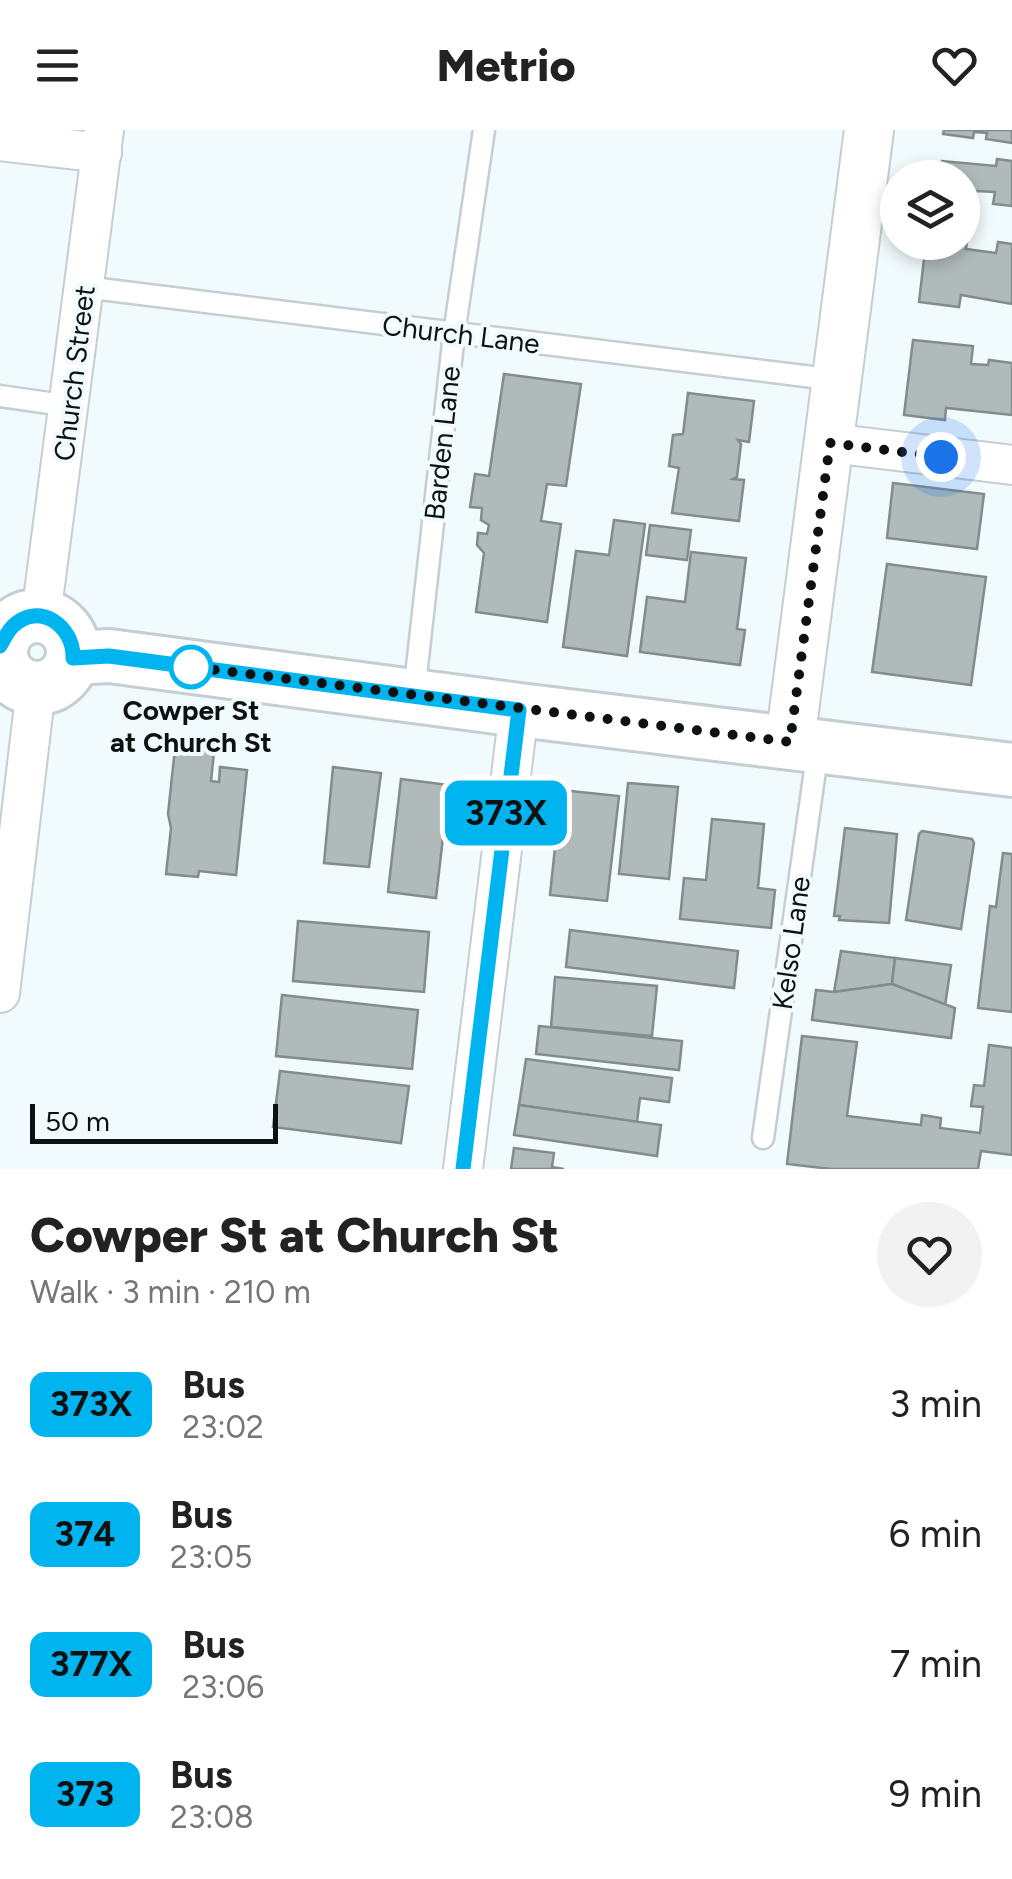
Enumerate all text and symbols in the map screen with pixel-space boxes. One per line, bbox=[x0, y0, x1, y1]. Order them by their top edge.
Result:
icon: menu bbox=[30, 38, 85, 93]
text: Metrio bbox=[436, 38, 576, 92]
icon: heart bbox=[927, 38, 982, 93]
map controls bbox=[880, 160, 980, 260]
button: layers bbox=[880, 160, 980, 260]
street label: Church Street bbox=[46, 283, 102, 463]
street label: Church Lane bbox=[380, 307, 542, 361]
street label: Barden Lane bbox=[417, 364, 467, 522]
your location bbox=[916, 432, 966, 482]
marker: Cowper St at Church St bbox=[170, 646, 212, 688]
place label: Cowper St at Church St bbox=[110, 693, 272, 759]
line badge: 373X bbox=[436, 780, 576, 846]
text: 373X bbox=[465, 792, 547, 834]
street label: Kelso Lane bbox=[765, 874, 817, 1012]
scale bar bbox=[30, 1099, 278, 1144]
text: 50 m bbox=[45, 1104, 110, 1138]
button: heart bbox=[877, 1202, 982, 1307]
text: Cowper St at Church St bbox=[30, 1206, 559, 1264]
text: Walk · 3 min · 210 m bbox=[30, 1273, 311, 1311]
text: Bus bbox=[182, 1362, 245, 1408]
text: 3 min bbox=[890, 1381, 982, 1427]
text: 373X bbox=[50, 1383, 132, 1425]
text: 23:02 bbox=[182, 1408, 264, 1446]
text: Bus bbox=[170, 1492, 233, 1538]
text: 6 min bbox=[889, 1511, 982, 1557]
text: 374 bbox=[54, 1513, 116, 1555]
text: 23:05 bbox=[170, 1538, 252, 1576]
text: Bus bbox=[182, 1622, 245, 1668]
text: 7 min bbox=[890, 1641, 982, 1687]
text: 377X bbox=[50, 1643, 132, 1685]
text: 23:06 bbox=[182, 1668, 264, 1706]
text: Bus bbox=[170, 1752, 233, 1798]
text: 9 min bbox=[889, 1771, 982, 1817]
text: 373 bbox=[56, 1773, 114, 1815]
text: 23:08 bbox=[170, 1798, 254, 1836]

